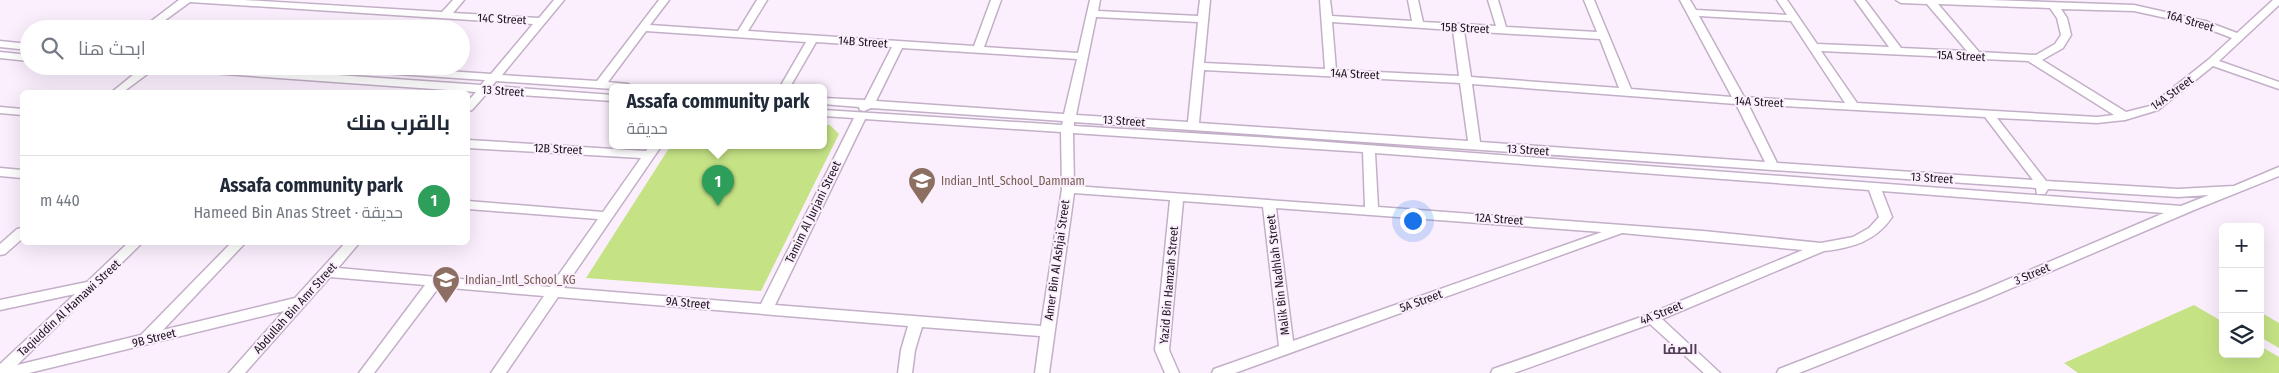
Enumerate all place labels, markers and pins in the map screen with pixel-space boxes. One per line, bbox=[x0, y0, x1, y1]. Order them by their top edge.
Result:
pin: 1 bbox=[702, 165, 734, 206]
school or university icon: Indian_Intl_School_Dammam bbox=[907, 166, 937, 205]
place label: Indian_Intl_School_Dammam bbox=[941, 174, 1085, 188]
school or university icon: Indian_Intl_School_KG bbox=[431, 265, 461, 304]
place label: Indian_Intl_School_KG bbox=[465, 273, 576, 287]

